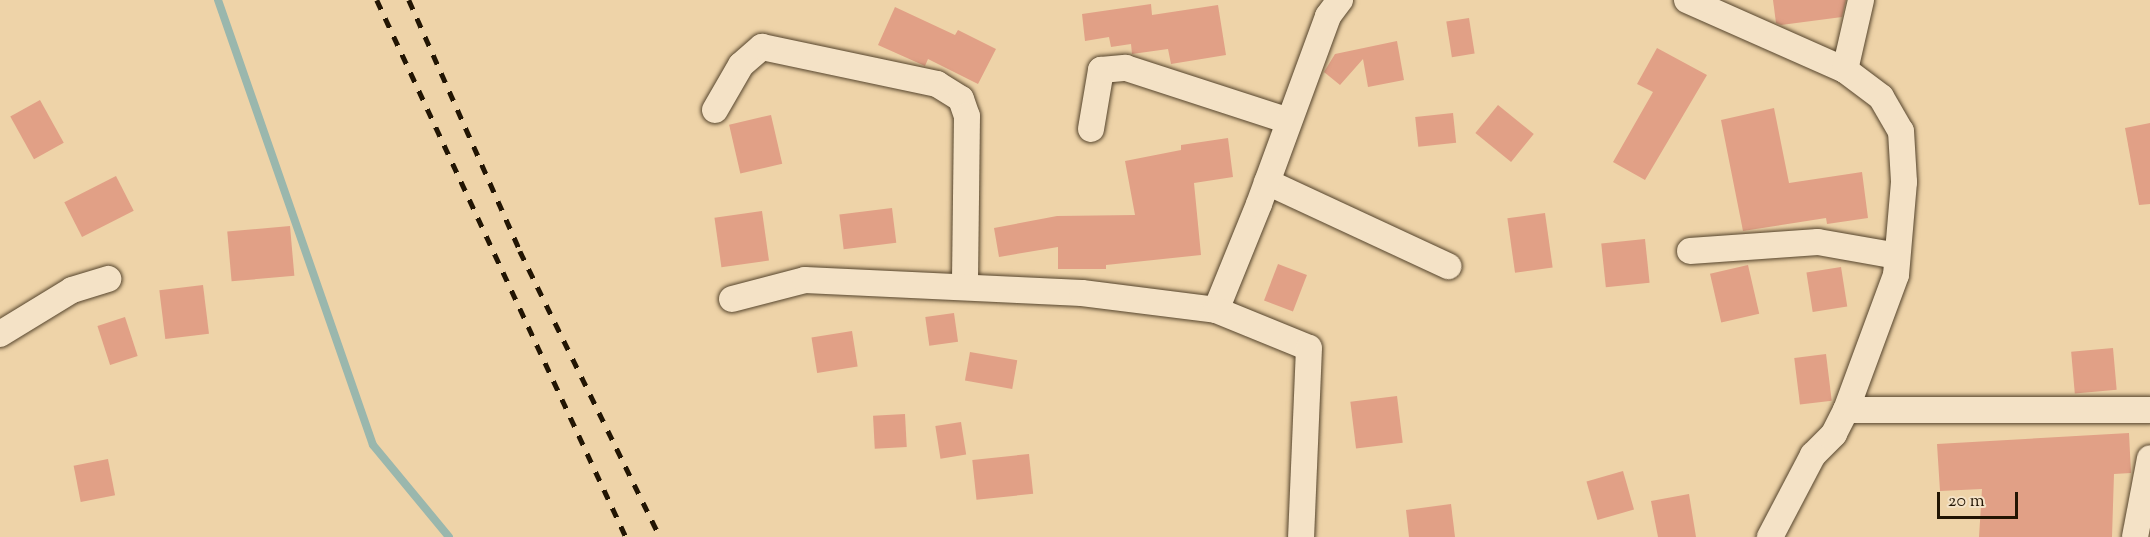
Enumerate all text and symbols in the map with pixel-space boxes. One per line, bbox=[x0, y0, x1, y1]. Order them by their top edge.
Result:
scale bar bbox=[1940, 480, 2021, 518]
text: 20 m bbox=[1948, 489, 1985, 515]

